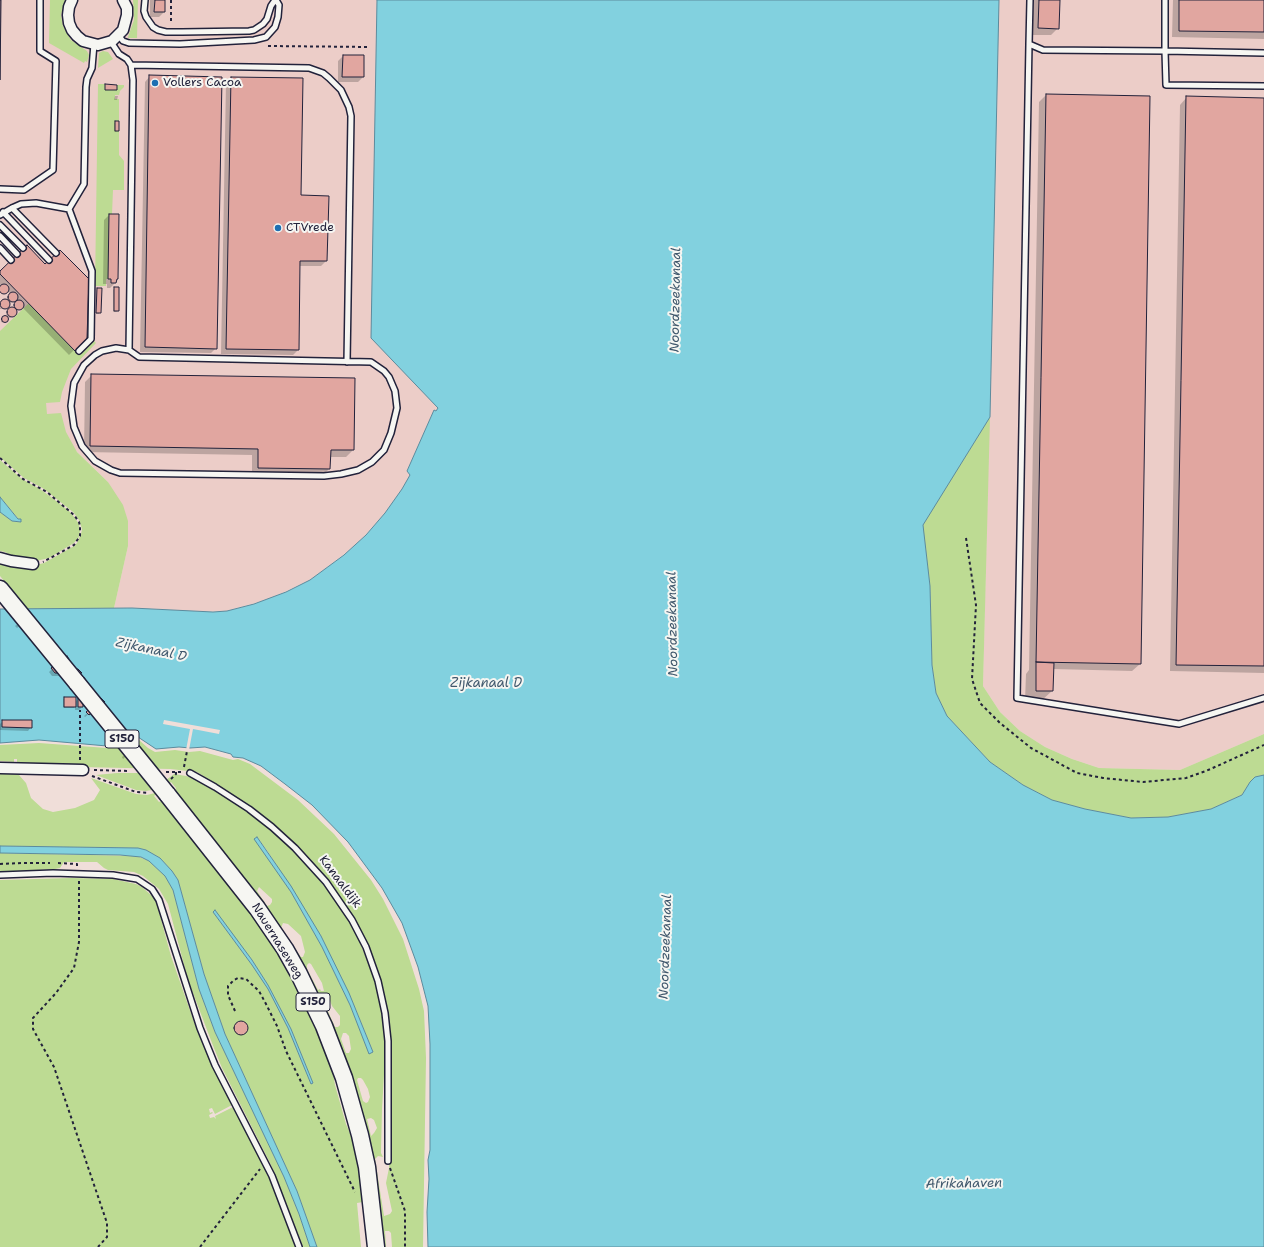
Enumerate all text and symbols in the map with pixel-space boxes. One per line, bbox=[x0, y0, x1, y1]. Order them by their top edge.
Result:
place label: Vollers Cacoa bbox=[163, 76, 241, 90]
marker: Vollers Cacoa bbox=[150, 78, 160, 88]
place label: CTVrede bbox=[286, 221, 334, 235]
marker: CTVrede bbox=[273, 223, 283, 233]
water label: Noordzeekanaal bbox=[667, 247, 685, 353]
water label: Noordzeekanaal bbox=[664, 571, 682, 677]
water label: Zijkanaal D bbox=[114, 635, 188, 665]
water label: Zijkanaal D bbox=[450, 676, 522, 692]
road number: S150 bbox=[105, 730, 139, 748]
street label: Kanaaldijk bbox=[316, 853, 364, 911]
water label: Noordzeekanaal bbox=[656, 894, 676, 1000]
street label: Nauernaseweg bbox=[248, 901, 306, 981]
road number: S150 bbox=[296, 993, 330, 1011]
water label: Afrikahaven bbox=[926, 1176, 1002, 1192]

